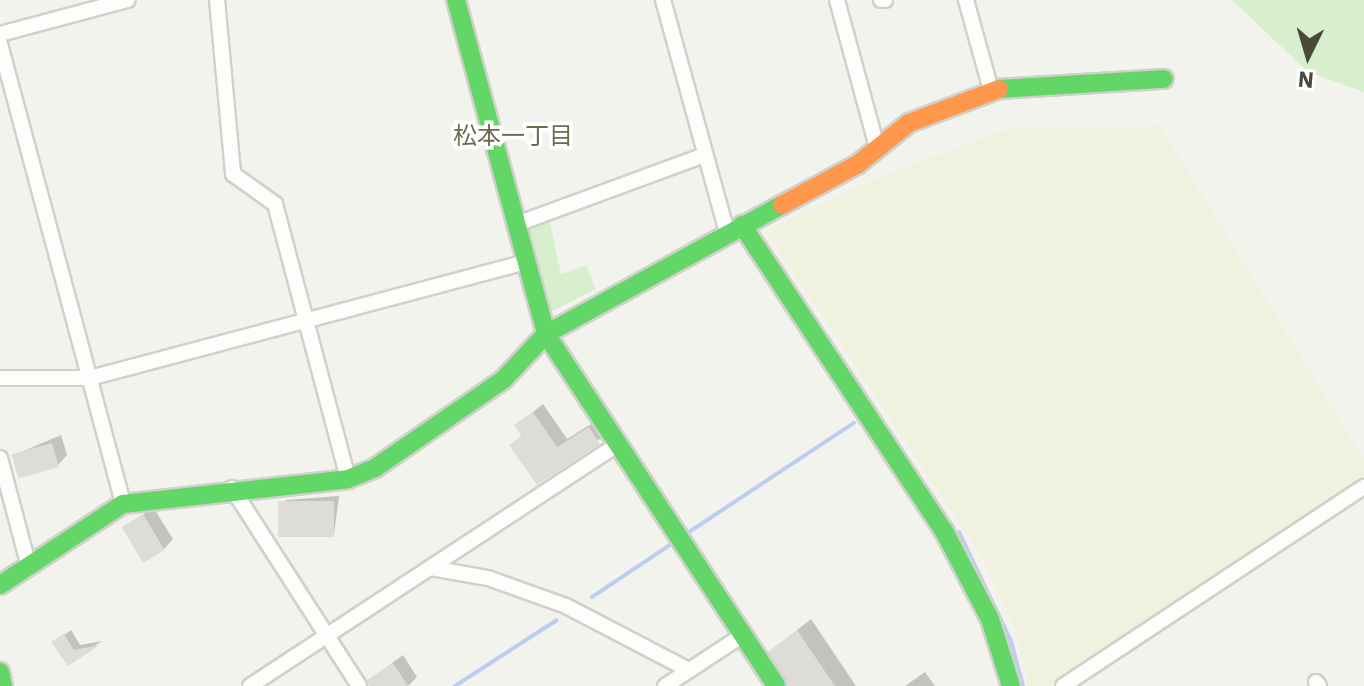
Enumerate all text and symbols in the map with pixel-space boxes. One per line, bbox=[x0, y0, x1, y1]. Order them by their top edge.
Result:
north arrow bbox=[1268, 16, 1348, 96]
text: N bbox=[1297, 65, 1315, 96]
district label: 松本一丁目 bbox=[453, 122, 573, 150]

